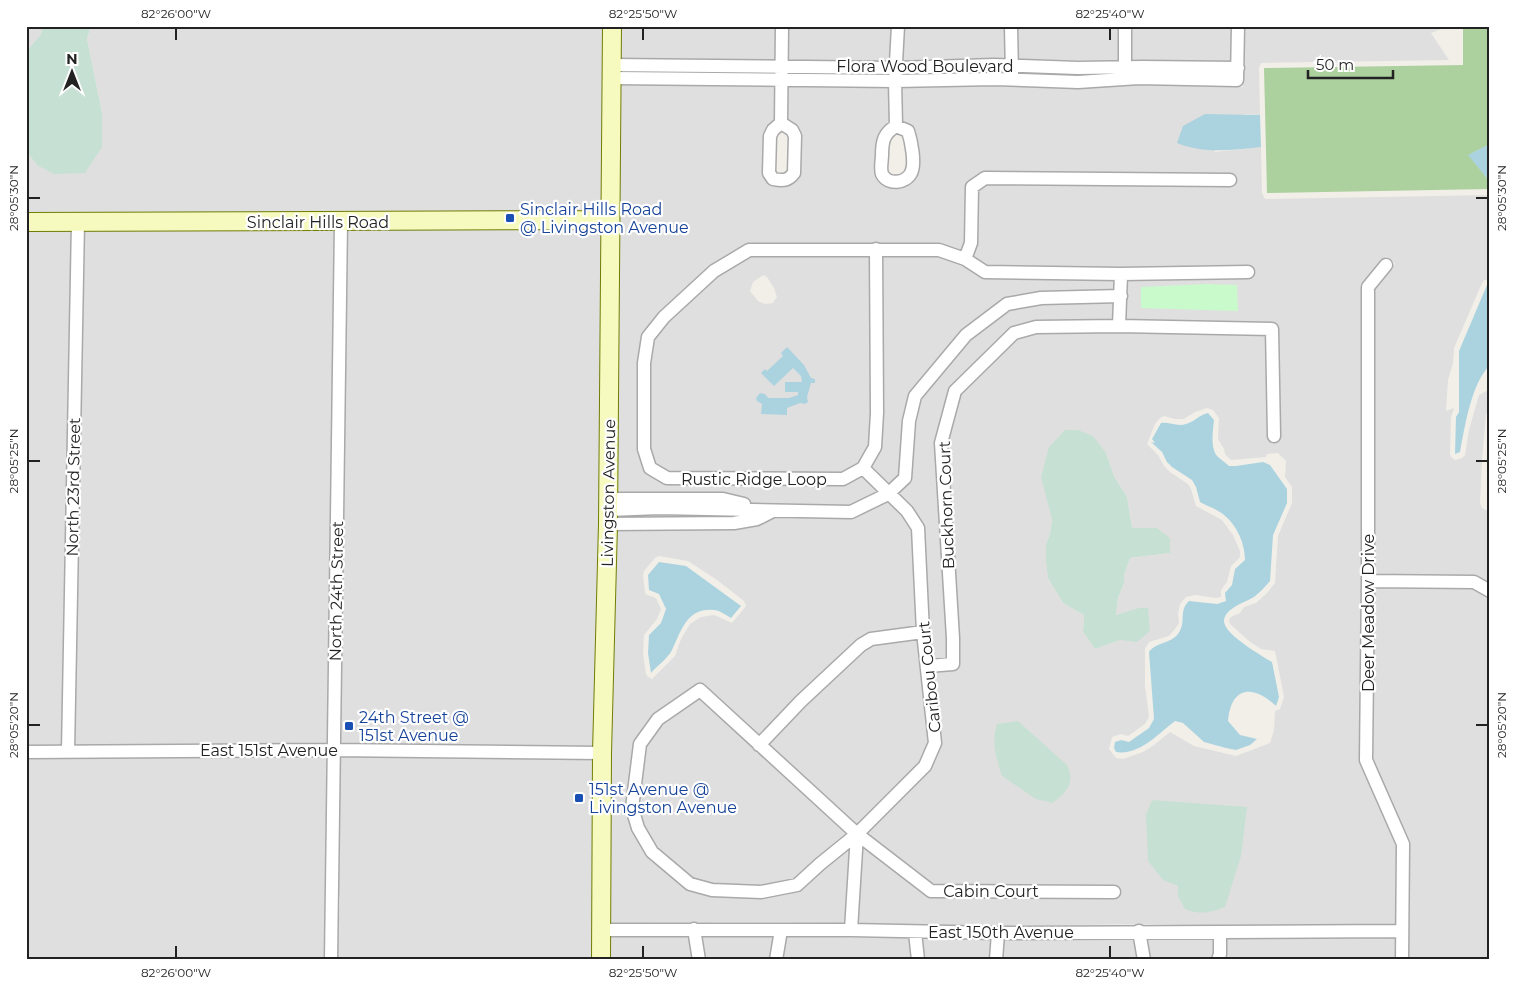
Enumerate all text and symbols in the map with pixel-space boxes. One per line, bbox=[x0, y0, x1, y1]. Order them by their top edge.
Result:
text: 82°26'00"W bbox=[141, 6, 211, 21]
text: 82°25'50"W bbox=[609, 6, 677, 21]
text: 82°25'40"W bbox=[1075, 6, 1145, 21]
north arrow bbox=[48, 48, 98, 98]
scale bar bbox=[1308, 48, 1394, 80]
text: N bbox=[66, 50, 78, 68]
text: 50 m bbox=[1316, 55, 1354, 74]
street label: Flora Wood Boulevard bbox=[836, 57, 1014, 76]
text: 28°05'30"N bbox=[6, 165, 21, 231]
text: 28°05'30"N bbox=[1494, 165, 1509, 231]
place label: Sinclair Hills Road @ Livingston Avenue bbox=[520, 200, 689, 237]
marker: Sinclair Hills Road @ Livingston Avenue bbox=[504, 212, 516, 224]
street label: Sinclair Hills Road bbox=[247, 213, 389, 232]
street label: North 23rd Street bbox=[63, 417, 84, 557]
street label: Livingston Avenue bbox=[598, 419, 619, 567]
text: 28°05'25"N bbox=[6, 429, 21, 493]
text: 28°05'25"N bbox=[1494, 429, 1509, 493]
street label: Buckhorn Court bbox=[935, 440, 958, 569]
street label: Rustic Ridge Loop bbox=[681, 470, 827, 489]
street label: North 24th Street bbox=[326, 520, 347, 661]
street label: Deer Meadow Drive bbox=[1359, 534, 1378, 692]
street label: Caribou Court bbox=[914, 620, 945, 734]
text: 28°05'20"N bbox=[6, 692, 21, 758]
text: 28°05'20"N bbox=[1494, 692, 1509, 758]
place label: 24th Street @ 151st Avenue bbox=[359, 708, 469, 745]
marker: 24th Street @ 151st Avenue bbox=[343, 720, 355, 732]
street label: East 151st Avenue bbox=[200, 741, 338, 760]
place label: 151st Avenue @ Livingston Avenue bbox=[589, 780, 737, 817]
marker: 151st Avenue @ Livingston Avenue bbox=[573, 792, 585, 804]
street label: Cabin Court bbox=[943, 882, 1039, 901]
street label: East 150th Avenue bbox=[928, 923, 1074, 942]
text: 82°26'00"W bbox=[141, 965, 211, 980]
text: 82°25'50"W bbox=[609, 965, 677, 980]
text: 82°25'40"W bbox=[1075, 965, 1145, 980]

